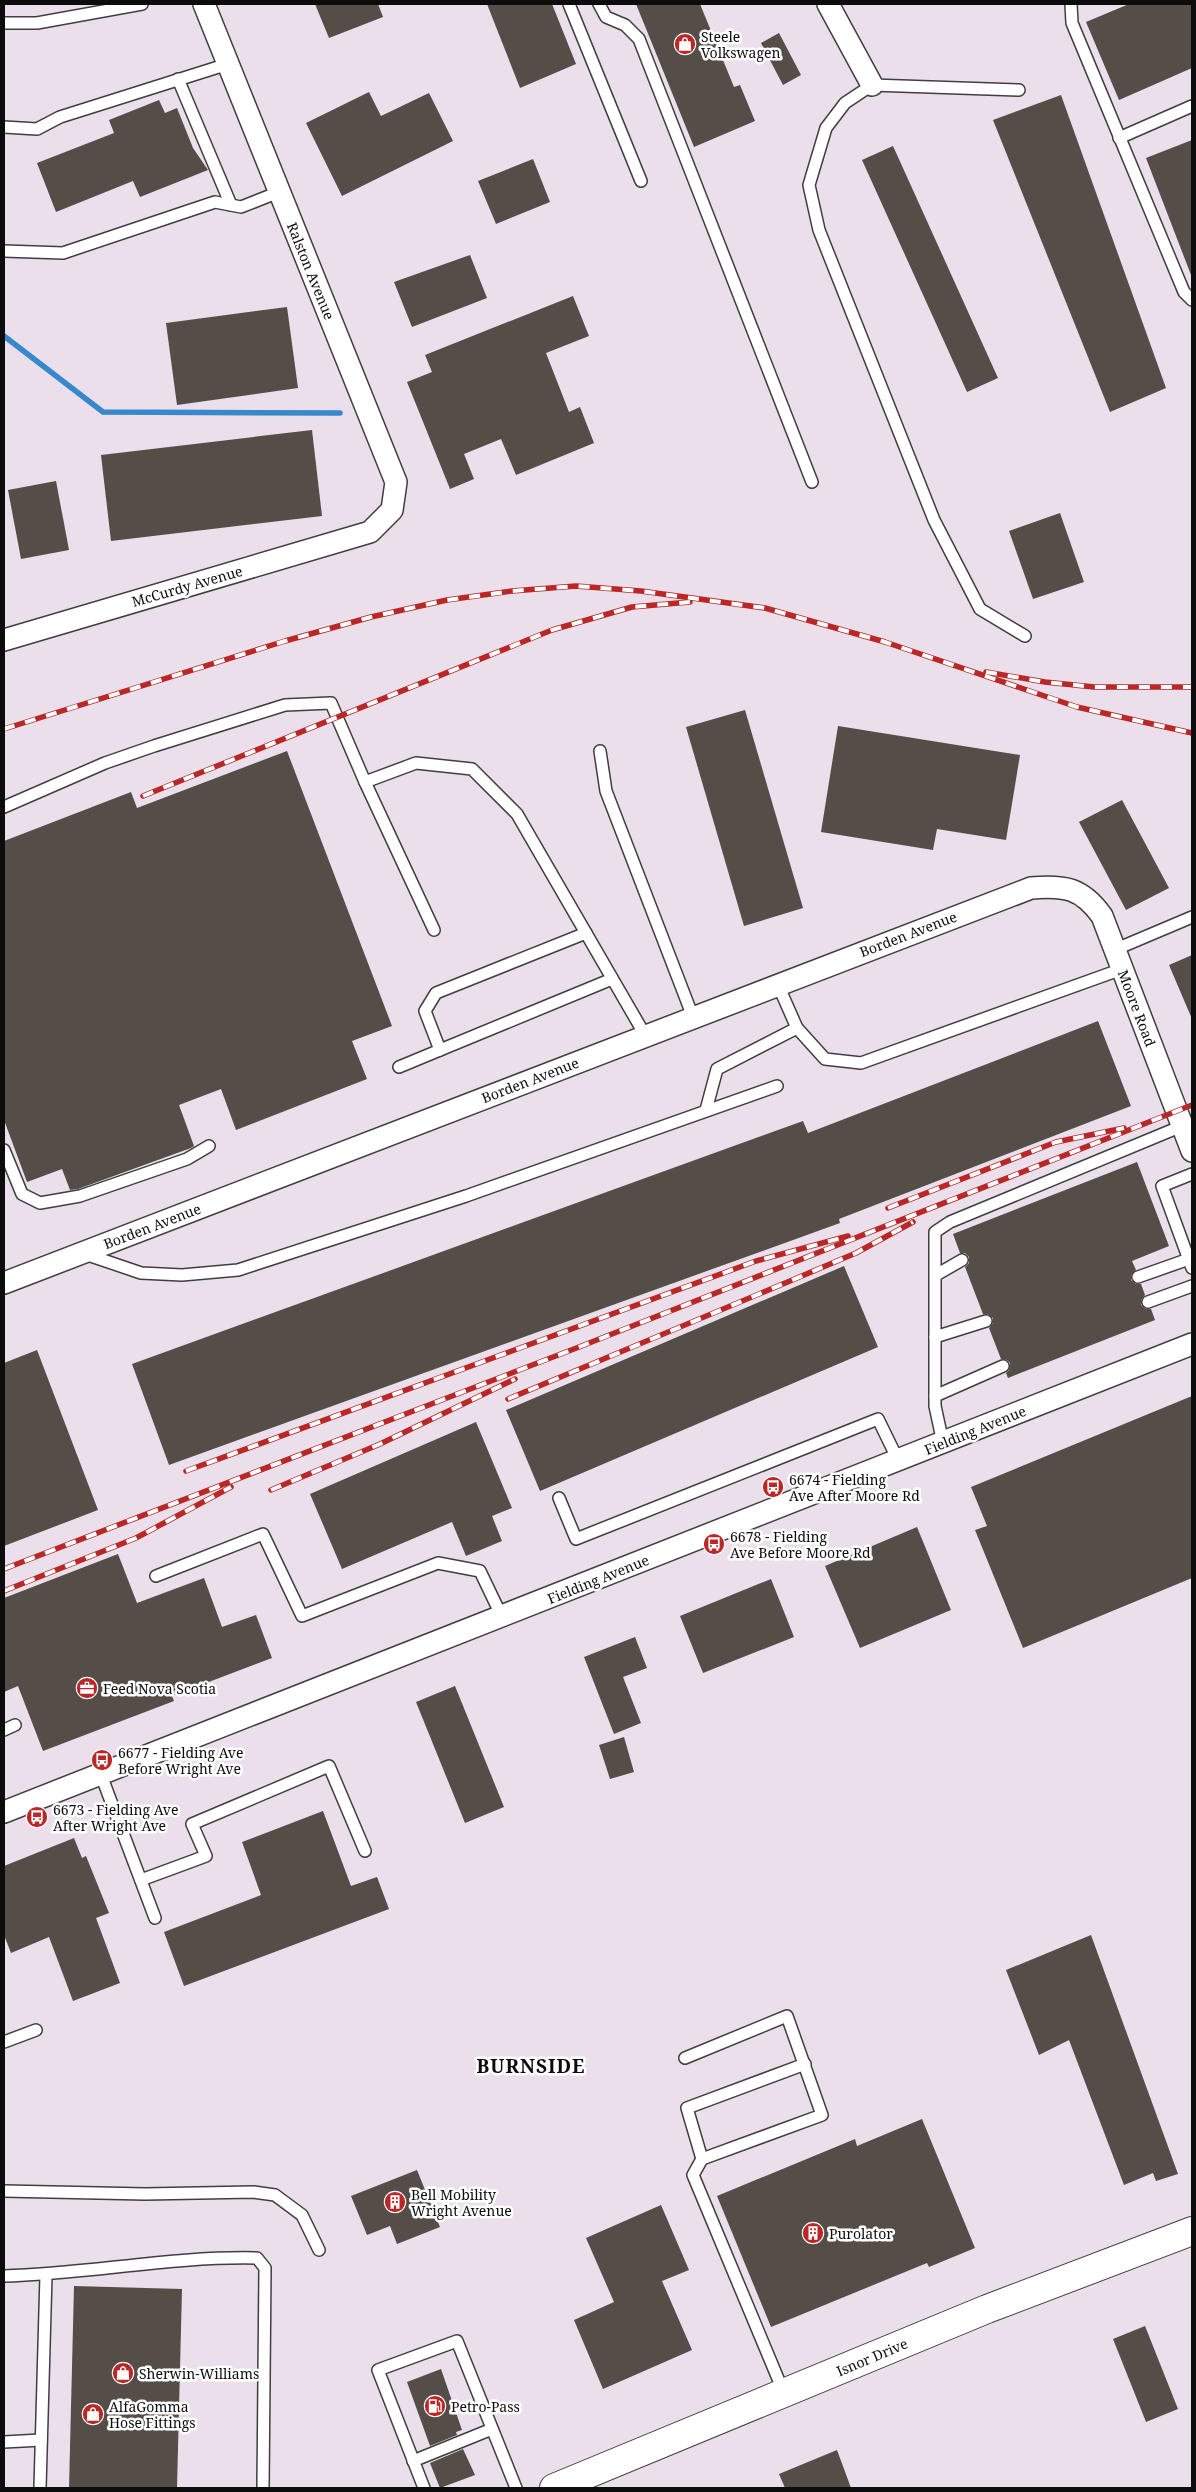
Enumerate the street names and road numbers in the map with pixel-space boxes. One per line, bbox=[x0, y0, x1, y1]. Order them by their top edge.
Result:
street label: Ralston Avenue bbox=[283, 219, 339, 323]
street label: McCurdy Avenue bbox=[129, 561, 245, 611]
street label: Borden Avenue bbox=[857, 907, 959, 961]
street label: Moore Road bbox=[1114, 967, 1160, 1049]
street label: Borden Avenue bbox=[479, 1053, 581, 1107]
street label: Borden Avenue bbox=[101, 1199, 203, 1253]
street label: Fielding Avenue bbox=[921, 1401, 1029, 1459]
street label: Fielding Avenue bbox=[544, 1550, 652, 1608]
street label: Isnor Drive bbox=[833, 2333, 911, 2381]

